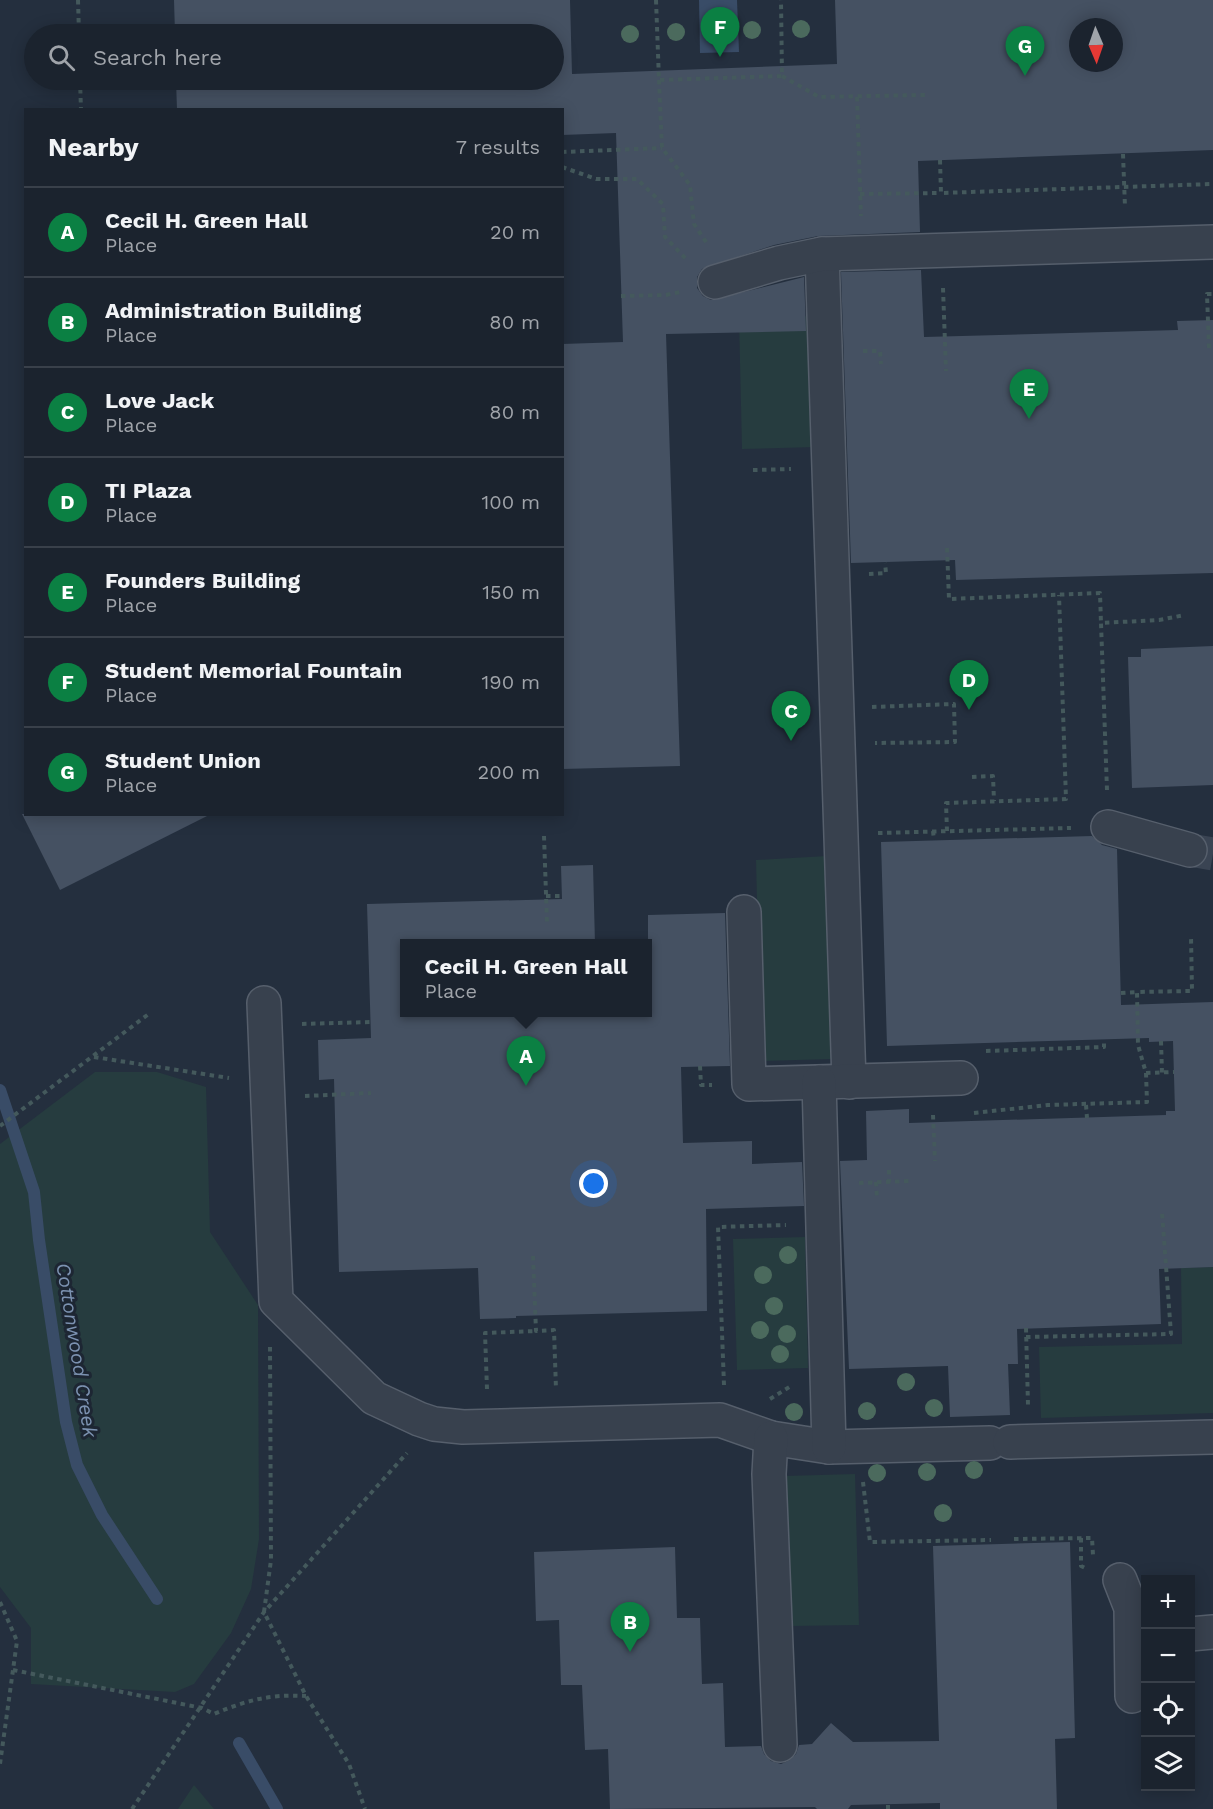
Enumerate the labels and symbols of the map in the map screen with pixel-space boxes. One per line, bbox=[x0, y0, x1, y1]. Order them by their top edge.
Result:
pin: F bbox=[700, 8, 740, 57]
north arrow bbox=[1069, 18, 1123, 72]
pin: G bbox=[1006, 26, 1044, 76]
pin: E bbox=[1010, 370, 1048, 419]
pin: D bbox=[950, 660, 988, 710]
pin: C bbox=[772, 692, 810, 741]
pin: A bbox=[506, 1036, 546, 1086]
your location bbox=[579, 1169, 608, 1198]
water label: Cottonwood Creek bbox=[51, 1261, 103, 1440]
pin: B bbox=[610, 1602, 650, 1652]

